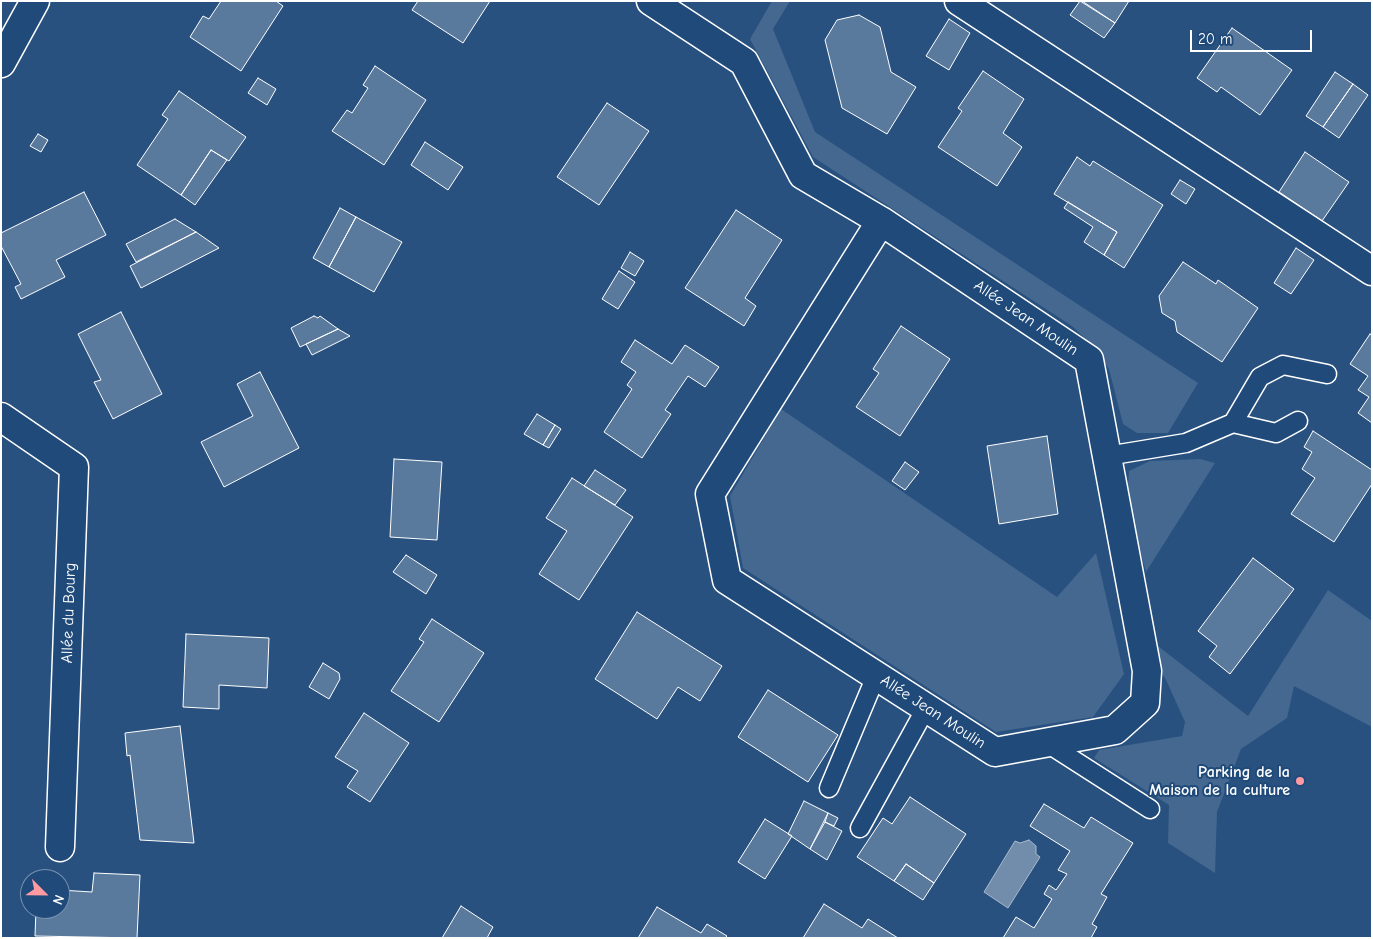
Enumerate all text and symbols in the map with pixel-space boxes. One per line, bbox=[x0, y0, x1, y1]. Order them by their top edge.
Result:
scale bar bbox=[1193, 20, 1316, 52]
text: 20 m bbox=[1198, 30, 1232, 48]
street label: Allée Jean Moulin bbox=[970, 276, 1082, 360]
street label: Allée du Bourg bbox=[58, 562, 80, 664]
street label: Allée Jean Moulin bbox=[877, 671, 989, 753]
place label: Parking de la Maison de la culture bbox=[1149, 762, 1290, 800]
marker: Parking de la Maison de la culture bbox=[1294, 775, 1306, 787]
north arrow bbox=[20, 869, 70, 919]
text: N bbox=[49, 892, 68, 907]

